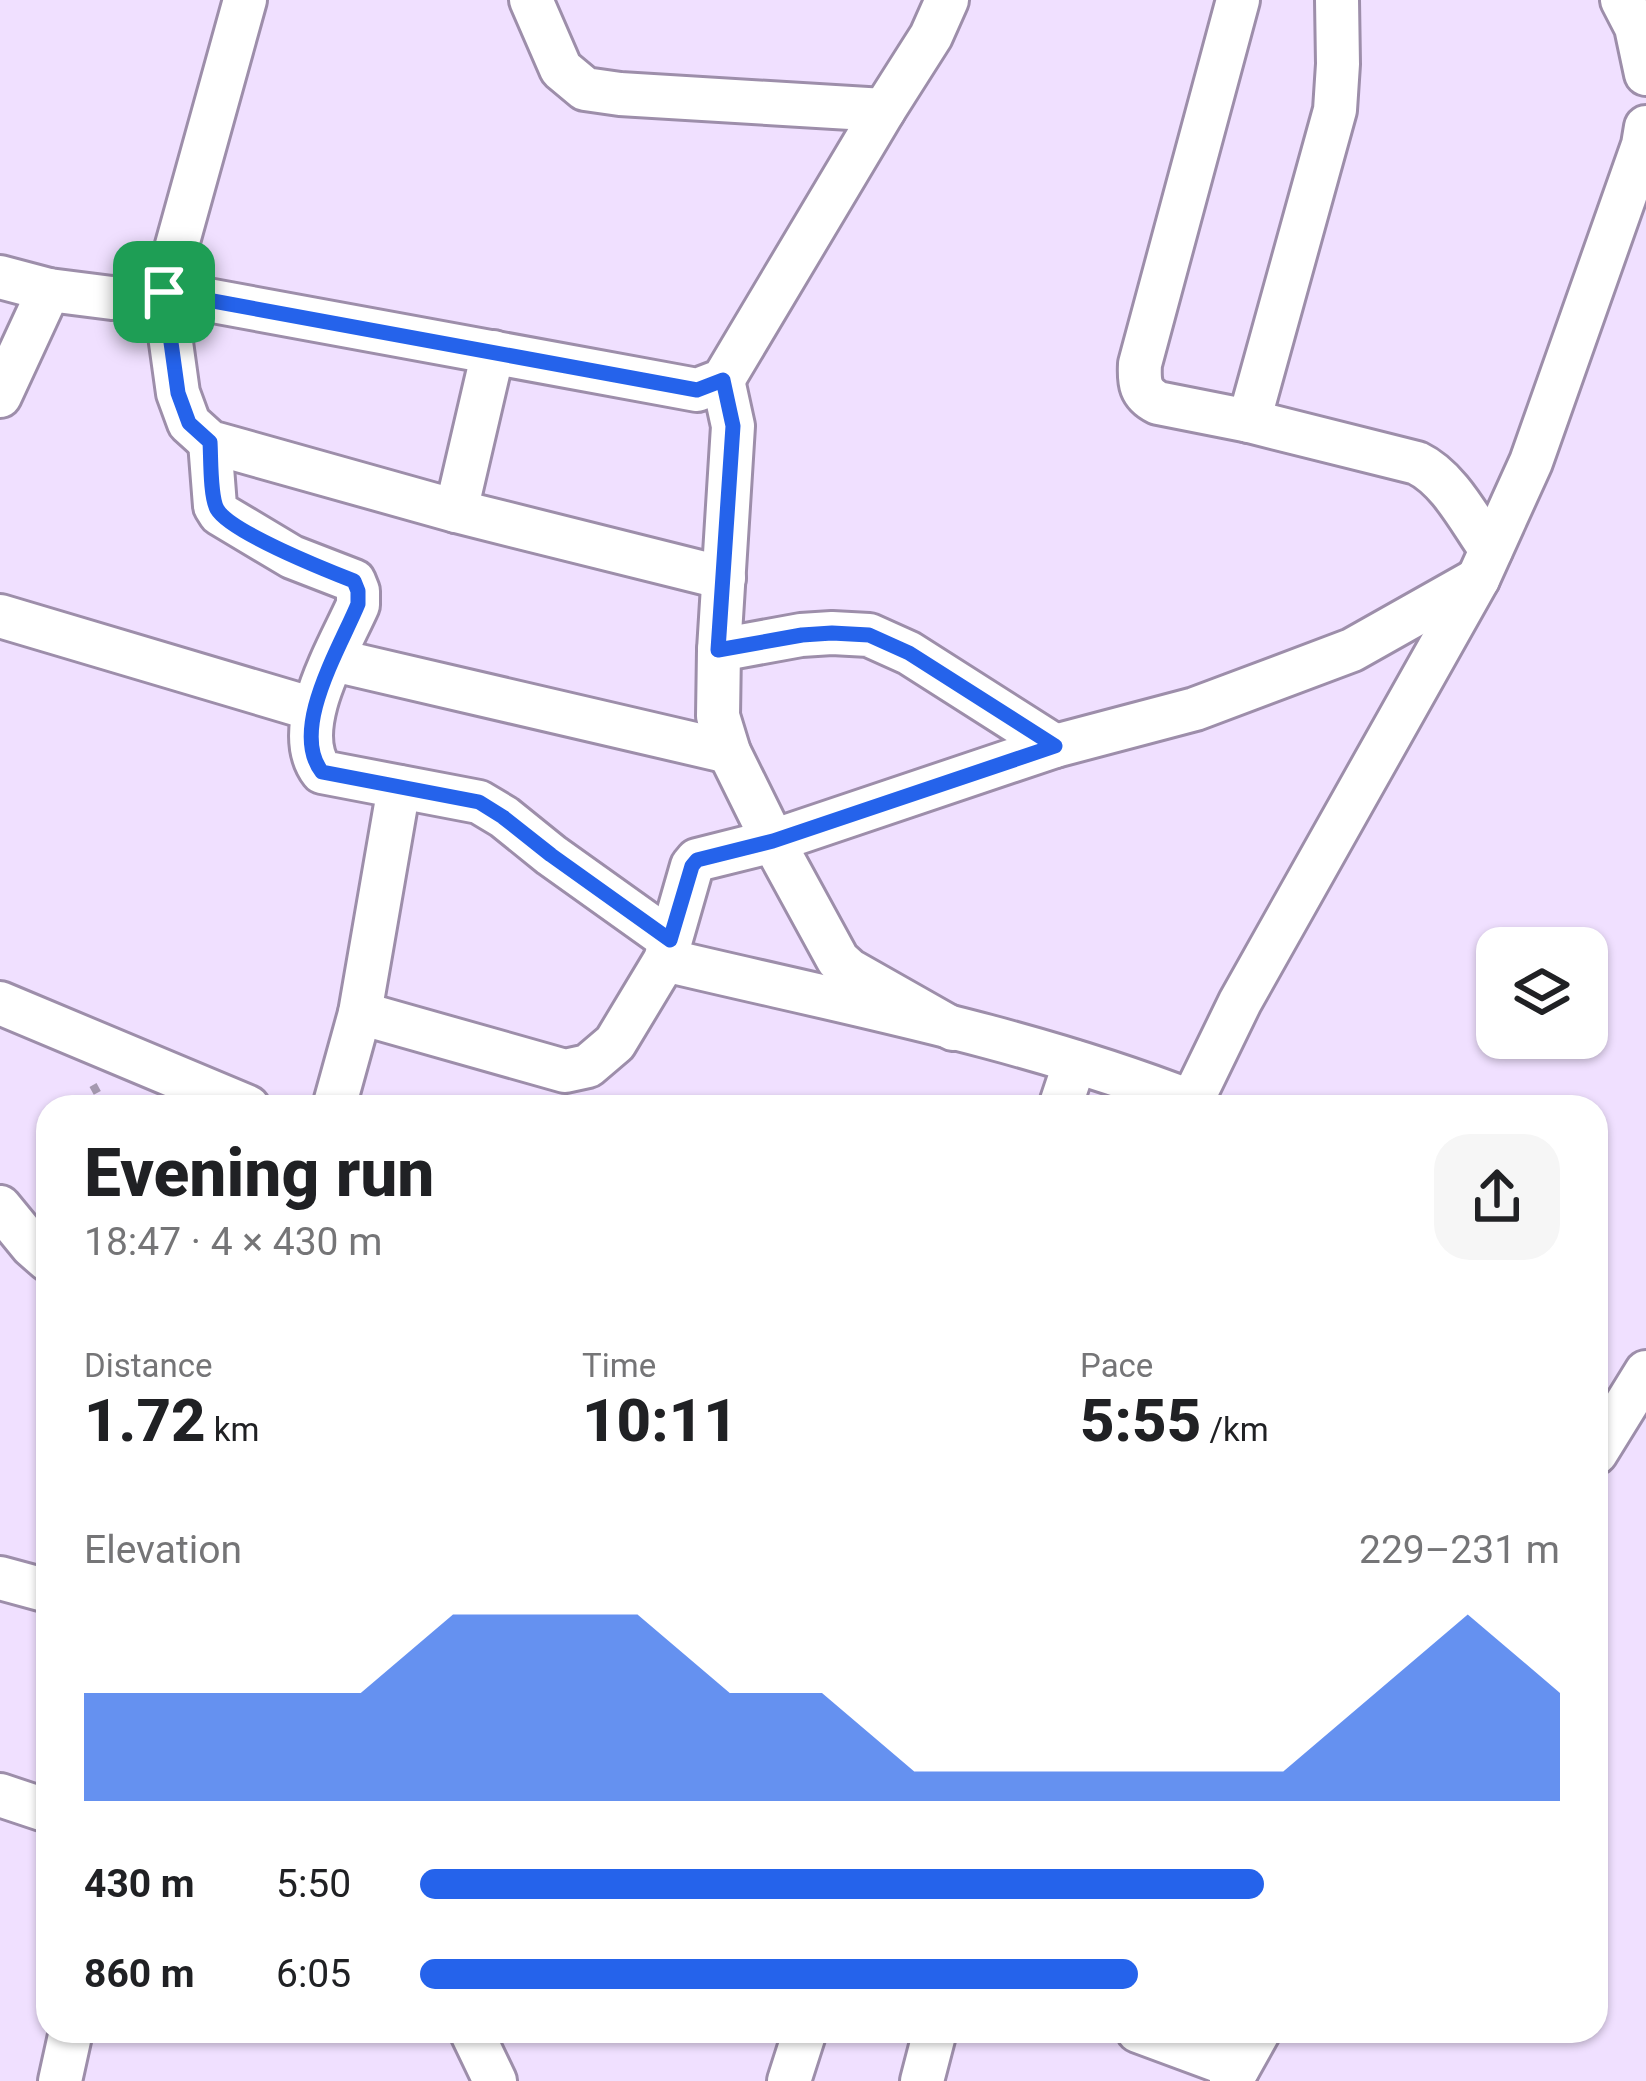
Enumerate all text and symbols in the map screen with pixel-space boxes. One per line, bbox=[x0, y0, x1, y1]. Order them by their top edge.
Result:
pin bbox=[113, 241, 215, 343]
icon: arrive bbox=[131, 259, 197, 325]
map controls bbox=[1476, 927, 1608, 1059]
button: layers bbox=[1476, 927, 1608, 1059]
button: share bbox=[1434, 1134, 1560, 1260]
text: Evening run bbox=[84, 1135, 435, 1212]
text: 18:47 · 4 × 430 m bbox=[84, 1219, 382, 1265]
text: Distance bbox=[84, 1346, 212, 1385]
text: Time bbox=[582, 1346, 656, 1385]
text: Pace bbox=[1080, 1346, 1153, 1385]
text: 1.72 bbox=[84, 1385, 206, 1456]
text: 10:11 bbox=[582, 1385, 738, 1456]
text: 5:55 bbox=[1080, 1385, 1201, 1456]
text: km bbox=[206, 1410, 259, 1449]
text: /km bbox=[1201, 1410, 1269, 1449]
text: Elevation bbox=[84, 1527, 242, 1573]
text: 229–231 m bbox=[1359, 1527, 1560, 1573]
text: 430 m bbox=[84, 1861, 195, 1907]
text: 5:50 bbox=[276, 1861, 351, 1907]
text: 860 m bbox=[84, 1951, 195, 1997]
text: 6:05 bbox=[276, 1951, 351, 1997]

